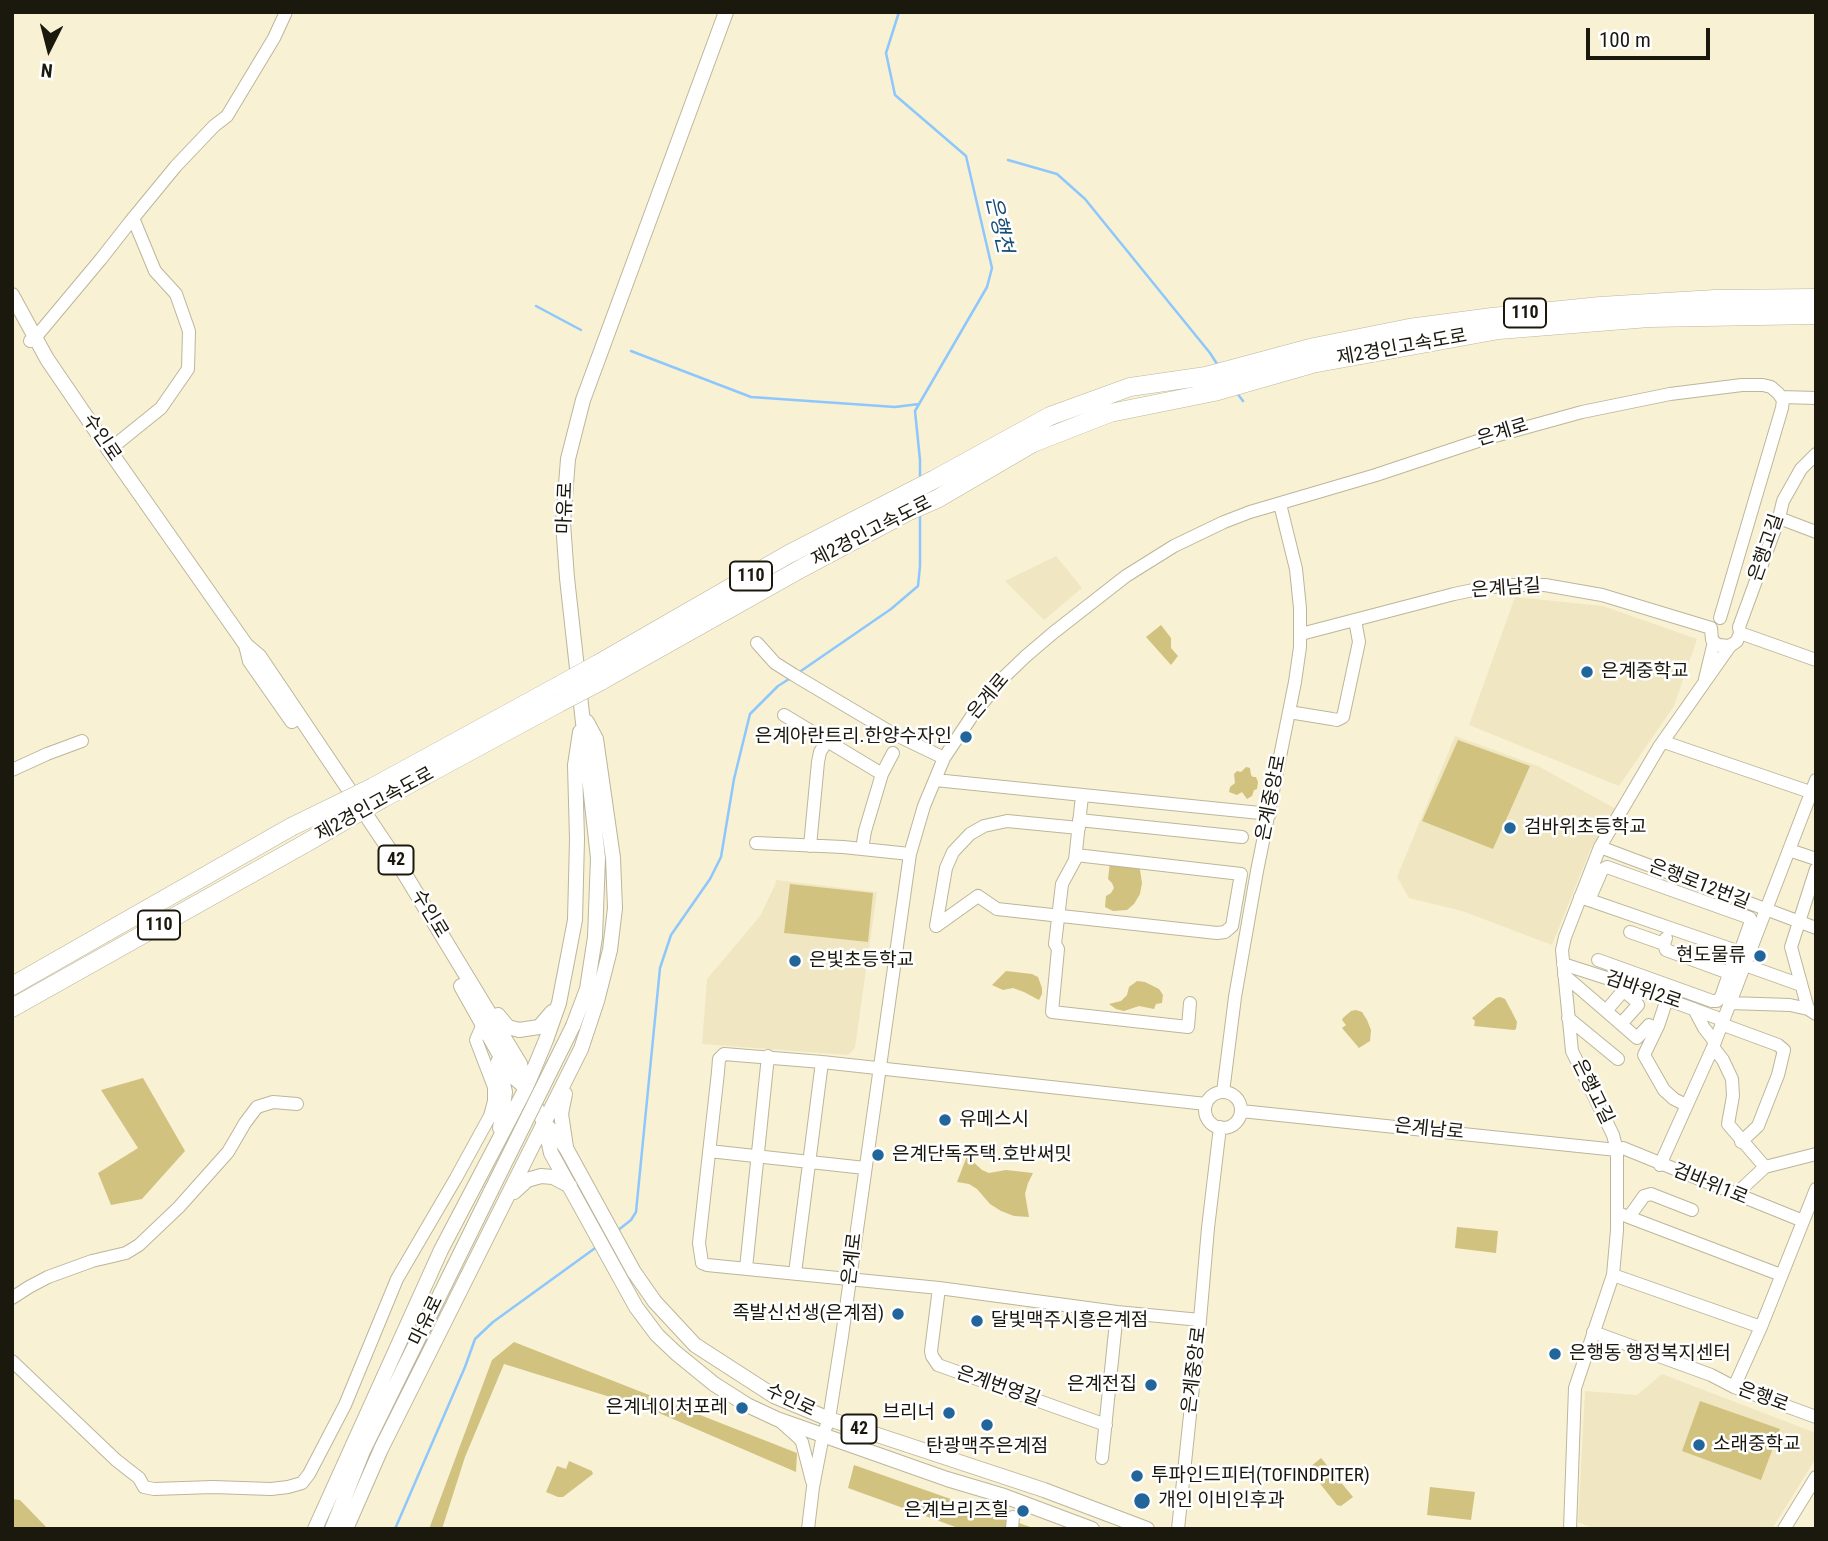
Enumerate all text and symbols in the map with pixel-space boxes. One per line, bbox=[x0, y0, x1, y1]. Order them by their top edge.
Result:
north arrow bbox=[14, 14, 84, 84]
scale bar bbox=[1590, 14, 1714, 58]
text: 100 m bbox=[1599, 28, 1651, 52]
text: N bbox=[40, 58, 54, 82]
water label: 은행천 bbox=[979, 194, 1017, 256]
road number: 110 bbox=[1504, 298, 1546, 328]
street label: 제2경인고속도로 bbox=[1335, 325, 1469, 371]
street label: 수인로 bbox=[77, 410, 125, 466]
street label: 은계로 bbox=[1475, 414, 1531, 452]
street label: 마유로 bbox=[554, 481, 578, 535]
street label: 제2경인고속도로 bbox=[808, 492, 936, 572]
street label: 은행고길 bbox=[1745, 511, 1789, 585]
road number: 110 bbox=[730, 562, 772, 590]
street label: 은계남길 bbox=[1470, 575, 1542, 603]
place label: 은계중학교 bbox=[1601, 661, 1688, 683]
marker: 은계중학교 bbox=[1579, 664, 1595, 680]
street label: 은계로 bbox=[963, 670, 1015, 724]
place label: 은계아란트리.한양수자인 bbox=[755, 726, 952, 748]
marker: 은계아란트리.한양수자인 bbox=[958, 729, 974, 745]
street label: 은계중앙로 bbox=[1252, 753, 1292, 843]
street label: 제2경인고속도로 bbox=[312, 763, 438, 847]
place label: 검바위초등학교 bbox=[1524, 817, 1646, 839]
marker: 검바위초등학교 bbox=[1502, 820, 1518, 836]
road number: 42 bbox=[378, 846, 414, 874]
street label: 은행로12번길 bbox=[1645, 855, 1753, 915]
street label: 수인로 bbox=[406, 886, 452, 942]
road number: 110 bbox=[138, 910, 180, 940]
place label: 현도물류 bbox=[1676, 945, 1746, 967]
marker: 현도물류 bbox=[1752, 948, 1768, 964]
place label: 은빛초등학교 bbox=[809, 950, 914, 972]
marker: 은빛초등학교 bbox=[787, 953, 803, 969]
street label: 검바위2로 bbox=[1602, 967, 1684, 1015]
street label: 은행고길 bbox=[1566, 1056, 1618, 1128]
place label: 유메스시 bbox=[959, 1109, 1029, 1131]
marker: 유메스시 bbox=[937, 1112, 953, 1128]
street label: 은계남로 bbox=[1393, 1115, 1465, 1145]
place label: 은계단독주택.호반써밋 bbox=[892, 1144, 1072, 1166]
marker: 은계단독주택.호반써밋 bbox=[870, 1147, 886, 1163]
street label: 검바위1로 bbox=[1669, 1160, 1751, 1210]
street label: 은계로 bbox=[838, 1232, 868, 1286]
street label: 마유로 bbox=[405, 1292, 449, 1350]
place label: 족발신선생(은계점) bbox=[732, 1303, 884, 1325]
marker: 족발신선생(은계점) bbox=[890, 1306, 906, 1322]
place label: 달빛맥주시흥은계점 bbox=[991, 1310, 1148, 1332]
marker: 달빛맥주시흥은계점 bbox=[969, 1313, 985, 1329]
street label: 은계중앙로 bbox=[1178, 1325, 1212, 1415]
place label: 은행동 행정복지센터 bbox=[1569, 1343, 1731, 1365]
marker: 은행동 행정복지센터 bbox=[1547, 1346, 1563, 1362]
street label: 은계번영길 bbox=[953, 1362, 1043, 1412]
place label: 은계전집 bbox=[1067, 1374, 1137, 1396]
marker: 은계전집 bbox=[1143, 1377, 1159, 1393]
street label: 은행로 bbox=[1734, 1378, 1792, 1418]
street label: 수인로 bbox=[761, 1380, 819, 1422]
place label: 은계네이처포레 bbox=[606, 1397, 728, 1419]
marker: 은계네이처포레 bbox=[734, 1400, 750, 1416]
place label: 브리너 bbox=[883, 1402, 935, 1424]
marker: 브리너 bbox=[941, 1405, 957, 1421]
road number: 42 bbox=[842, 1414, 876, 1444]
marker: 탄광맥주은계점 bbox=[979, 1417, 995, 1433]
place label: 소래중학교 bbox=[1713, 1434, 1800, 1456]
place label: 탄광맥주은계점 bbox=[926, 1436, 1048, 1458]
marker: 소래중학교 bbox=[1691, 1437, 1707, 1453]
place label: 투파인드피터(TOFINDPITER) bbox=[1151, 1465, 1370, 1487]
marker: 투파인드피터(TOFINDPITER) bbox=[1129, 1468, 1145, 1484]
place label: 개인 이비인후과 bbox=[1158, 1490, 1285, 1512]
marker: 개인 이비인후과 bbox=[1132, 1491, 1152, 1511]
place label: 은계브리즈힐 bbox=[904, 1500, 1009, 1522]
marker: 은계브리즈힐 bbox=[1015, 1503, 1031, 1519]

